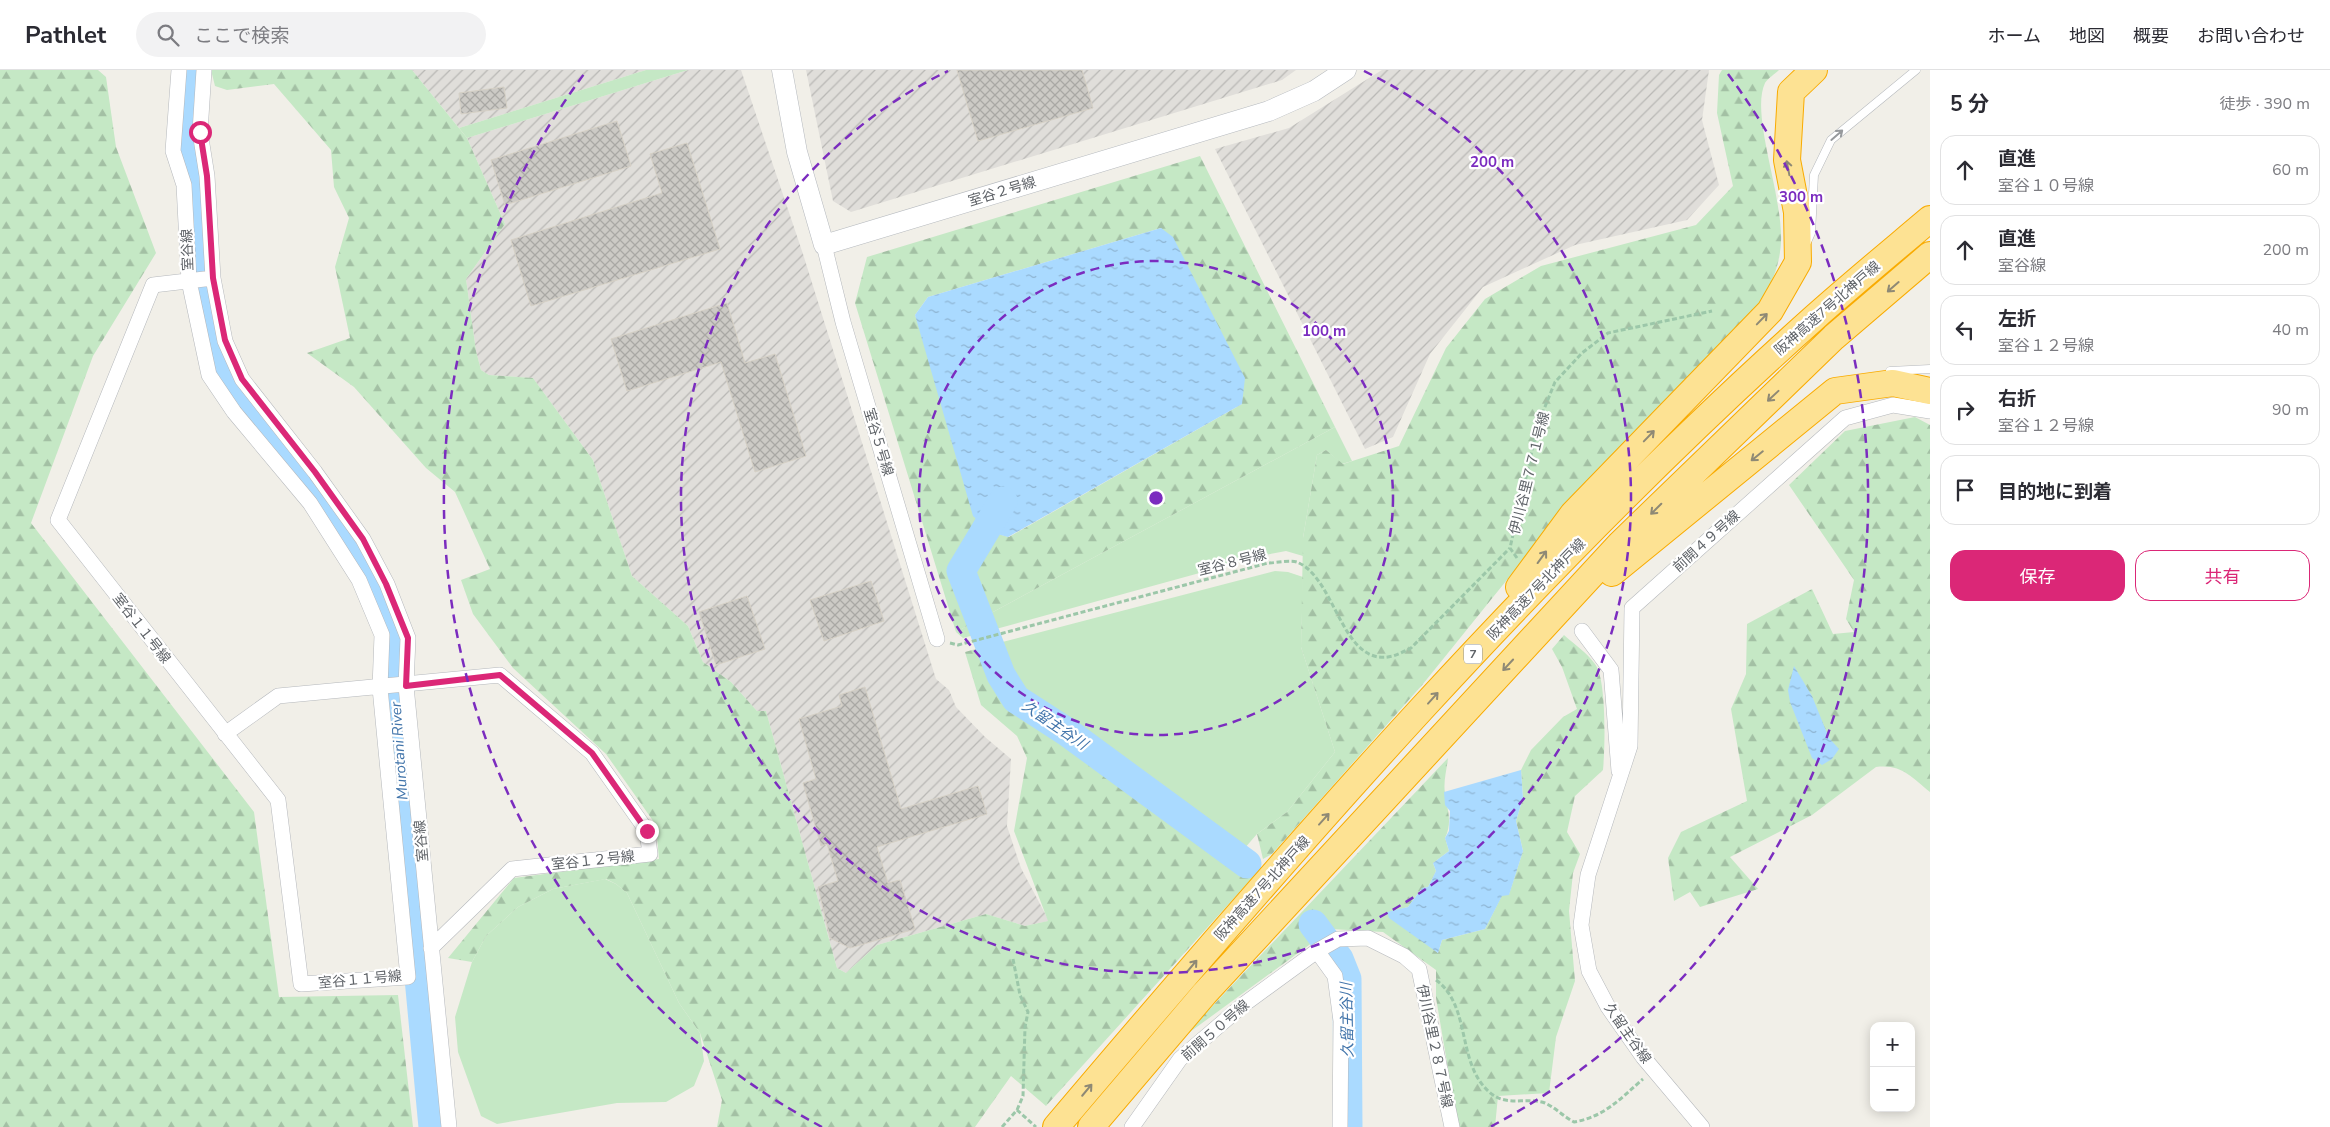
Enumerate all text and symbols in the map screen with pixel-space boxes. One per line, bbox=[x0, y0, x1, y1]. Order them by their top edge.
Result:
search box bbox=[136, 12, 486, 57]
text: Pathlet bbox=[25, 19, 106, 51]
icon: search bbox=[154, 21, 182, 49]
text: ここで検索 bbox=[194, 23, 289, 49]
text: ホーム bbox=[1988, 24, 2041, 48]
text: 地図 bbox=[2069, 24, 2105, 48]
text: 概要 bbox=[2133, 24, 2169, 48]
text: お問い合わせ bbox=[2197, 24, 2305, 48]
text: 5 分 bbox=[1950, 90, 1989, 118]
text: 徒歩 · 390 m bbox=[2220, 93, 2310, 115]
route start bbox=[189, 121, 212, 144]
one-way arrow bbox=[1830, 130, 1843, 141]
text: 直進 bbox=[1998, 146, 2036, 172]
text: 200 m bbox=[1470, 152, 1514, 172]
icon: ahead bbox=[1951, 156, 1979, 184]
text: 60 m bbox=[2272, 159, 2309, 181]
one-way arrow bbox=[1783, 160, 1793, 176]
street label: 室谷２号線 bbox=[966, 172, 1038, 211]
text: 室谷１０号線 bbox=[1998, 175, 2094, 197]
text: 300 m bbox=[1779, 187, 1823, 207]
text: 直進 bbox=[1998, 226, 2036, 252]
street label: 室谷線 bbox=[177, 229, 198, 271]
icon: ahead bbox=[1951, 236, 1979, 264]
text: 200 m bbox=[2262, 239, 2309, 261]
text: 室谷線 bbox=[1998, 255, 2046, 277]
street label: 阪神高速7号北神戸線 bbox=[1770, 257, 1884, 360]
one-way arrow bbox=[1887, 281, 1900, 292]
text: 左折 bbox=[1998, 306, 2036, 332]
one-way arrow bbox=[1756, 313, 1769, 325]
icon: left bbox=[1951, 316, 1979, 344]
text: 40 m bbox=[2272, 319, 2309, 341]
text: 100 m bbox=[1302, 321, 1346, 341]
text: 室谷１２号線 bbox=[1998, 335, 2094, 357]
text: 右折 bbox=[1998, 386, 2036, 412]
one-way arrow bbox=[1766, 390, 1779, 402]
icon: right bbox=[1951, 396, 1979, 424]
text: 90 m bbox=[2272, 399, 2309, 421]
street label: 室谷５号線 bbox=[859, 406, 898, 478]
street label: 伊川谷里７７１号線 bbox=[1505, 410, 1554, 537]
text: 室谷１２号線 bbox=[1998, 415, 2094, 437]
one-way arrow bbox=[1643, 429, 1655, 442]
one-way arrow bbox=[1751, 450, 1764, 461]
icon: arrive bbox=[1951, 476, 1979, 504]
text: 目的地に到着 bbox=[1998, 479, 2112, 505]
centre of rings bbox=[1147, 489, 1165, 507]
one-way arrow bbox=[1650, 503, 1662, 515]
street label: 前開４９号線 bbox=[1669, 506, 1744, 577]
street label: 阪神高速7号北神戸線 bbox=[1483, 534, 1590, 644]
street label: 室谷８号線 bbox=[1196, 545, 1268, 580]
button: 保存 bbox=[1950, 550, 2125, 601]
button: 共有 bbox=[2135, 550, 2310, 601]
one-way arrow bbox=[1536, 551, 1547, 564]
street label: 室谷１１号線 bbox=[108, 589, 175, 667]
road number: 7 bbox=[1464, 644, 1482, 664]
one-way arrow bbox=[1502, 659, 1514, 671]
one-way arrow bbox=[1427, 691, 1439, 704]
water label: 久留主谷川 bbox=[1018, 696, 1093, 755]
water label: Murotani River bbox=[386, 701, 412, 801]
one-way arrow bbox=[1318, 812, 1330, 825]
street label: 室谷線 bbox=[410, 819, 433, 863]
route end bbox=[636, 820, 659, 843]
street label: 阪神高速7号北神戸線 bbox=[1210, 832, 1314, 945]
street label: 室谷１２号線 bbox=[550, 847, 636, 874]
one-way arrow bbox=[1187, 959, 1198, 972]
street label: 室谷１１号線 bbox=[317, 966, 403, 993]
water label: 久留主谷川 bbox=[1336, 980, 1358, 1058]
street label: 伊川谷里２８７号線 bbox=[1412, 983, 1457, 1110]
street label: 前開５０号線 bbox=[1177, 996, 1253, 1065]
street label: 久留主谷線 bbox=[1600, 999, 1655, 1067]
map controls bbox=[1870, 1022, 1915, 1112]
button: + bbox=[1870, 1022, 1915, 1067]
button: − bbox=[1870, 1067, 1915, 1112]
one-way arrow bbox=[1082, 1083, 1093, 1096]

